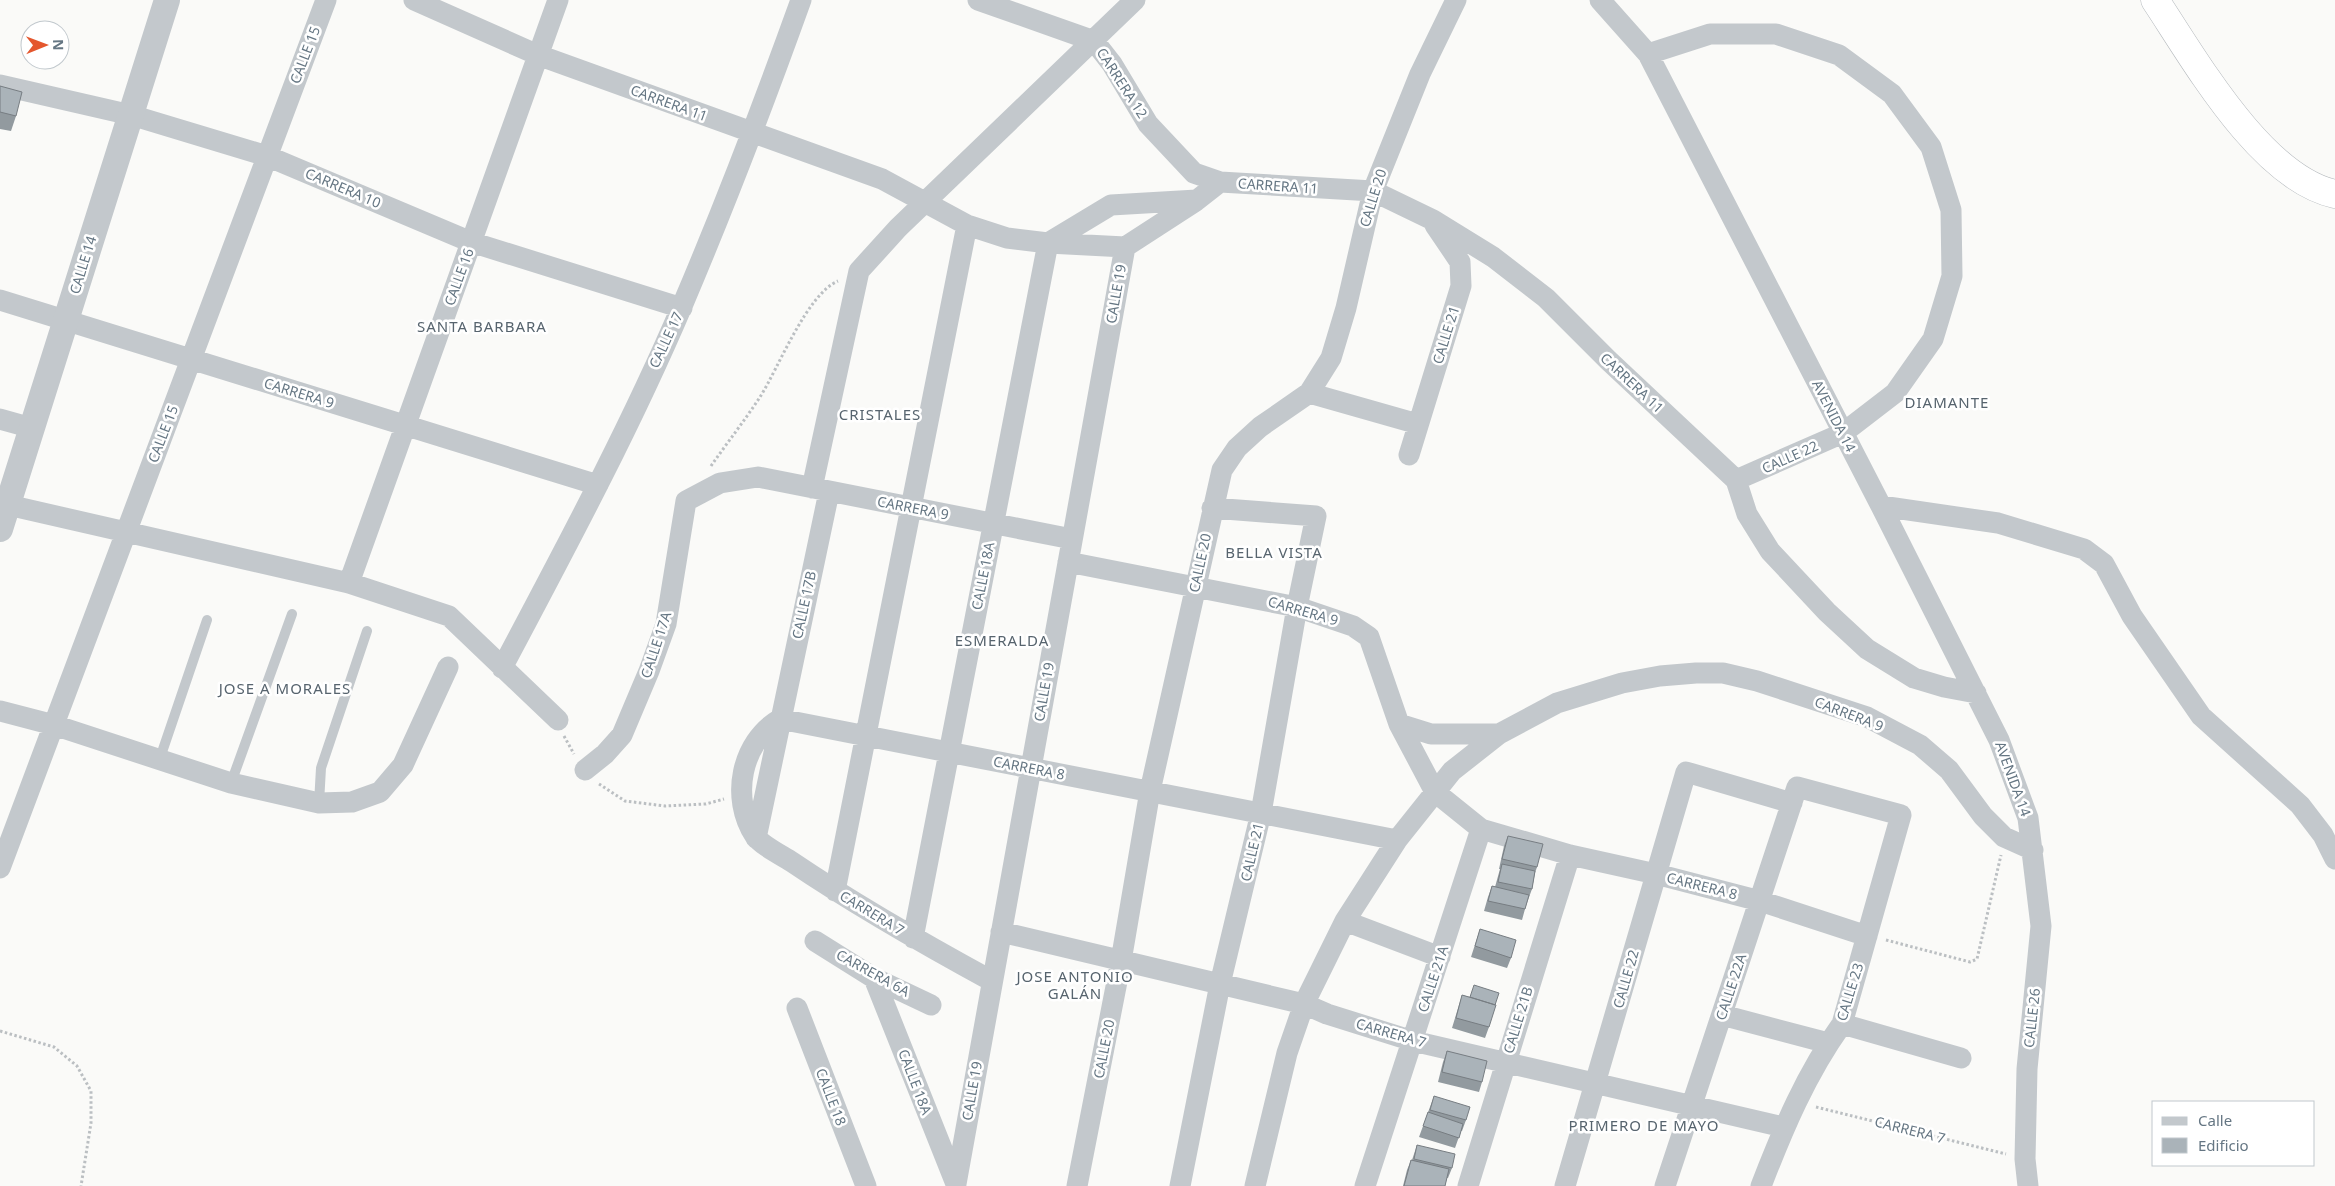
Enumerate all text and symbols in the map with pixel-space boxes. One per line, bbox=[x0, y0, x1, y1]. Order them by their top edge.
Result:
north arrow bbox=[20, 20, 70, 70]
street label: CALLE 15 bbox=[285, 23, 324, 86]
text: N bbox=[49, 39, 68, 51]
street label: CARRERA 12 bbox=[1093, 44, 1152, 122]
street label: CARRERA 11 bbox=[628, 80, 710, 125]
street label: CARRERA 10 bbox=[303, 163, 384, 212]
street label: CALLE 20 bbox=[1355, 166, 1390, 229]
street label: CARRERA 11 bbox=[1237, 173, 1319, 198]
street label: CALLE 14 bbox=[65, 233, 100, 296]
street label: CALLE 16 bbox=[439, 245, 478, 308]
street label: CALLE 19 bbox=[1101, 263, 1130, 325]
street label: CALLE 21 bbox=[1428, 303, 1463, 366]
street label: CALLE 17 bbox=[644, 309, 687, 371]
district label: SANTA BARBARA bbox=[417, 316, 547, 336]
street label: CARRERA 11 bbox=[1596, 348, 1668, 417]
street label: CARRERA 9 bbox=[262, 373, 336, 412]
street label: AVENIDA 14 bbox=[1808, 376, 1861, 455]
district label: DIAMANTE bbox=[1905, 392, 1989, 412]
street label: CALLE 15 bbox=[143, 402, 182, 465]
district label: CRISTALES bbox=[839, 404, 921, 424]
street label: CALLE 22 bbox=[1759, 436, 1821, 477]
street label: CARRERA 9 bbox=[876, 491, 950, 524]
street label: CALLE 20 bbox=[1184, 532, 1215, 594]
street label: CALLE 18A bbox=[967, 540, 998, 612]
district label: BELLA VISTA bbox=[1225, 542, 1323, 562]
street label: CALLE 17B bbox=[787, 569, 820, 641]
street label: CARRERA 9 bbox=[1266, 591, 1341, 630]
street label: CALLE 17A bbox=[636, 609, 675, 681]
district label: ESMERALDA bbox=[955, 630, 1049, 650]
street label: CALLE 19 bbox=[1029, 661, 1058, 723]
district label: JOSE A MORALES bbox=[217, 678, 351, 698]
street label: CARRERA 9 bbox=[1812, 692, 1886, 735]
street label: AVENIDA 14 bbox=[1991, 739, 2036, 819]
street label: CARRERA 8 bbox=[992, 751, 1066, 784]
street label: CALLE 21 bbox=[1236, 821, 1268, 883]
street label: CARRERA 8 bbox=[1665, 868, 1739, 903]
street label: CARRERA 7 bbox=[836, 886, 908, 939]
street label: CALLE 21A bbox=[1413, 943, 1452, 1015]
street label: CARRERA 6A bbox=[833, 945, 913, 1001]
street label: CALLE 22 bbox=[1608, 947, 1643, 1010]
street label: CALLE 22A bbox=[1711, 951, 1750, 1023]
street label: CALLE 23 bbox=[1832, 960, 1867, 1023]
district label: JOSE ANTONIO GALÁN bbox=[1014, 966, 1134, 1003]
street label: CALLE 21B bbox=[1498, 984, 1537, 1056]
street label: CALLE 26 bbox=[2019, 987, 2044, 1049]
street label: CARRERA 7 bbox=[1354, 1013, 1429, 1052]
street label: CALLE 20 bbox=[1088, 1018, 1119, 1080]
street label: CALLE 18A bbox=[894, 1046, 937, 1117]
street label: CALLE 19 bbox=[957, 1060, 986, 1122]
street label: CALLE 18 bbox=[812, 1065, 851, 1128]
legend bbox=[2152, 1101, 2315, 1166]
text: Calle bbox=[2198, 1110, 2232, 1130]
street label: CARRERA 7 bbox=[1873, 1112, 1947, 1147]
district label: PRIMERO DE MAYO bbox=[1569, 1115, 1719, 1135]
text: Edificio bbox=[2198, 1135, 2249, 1155]

